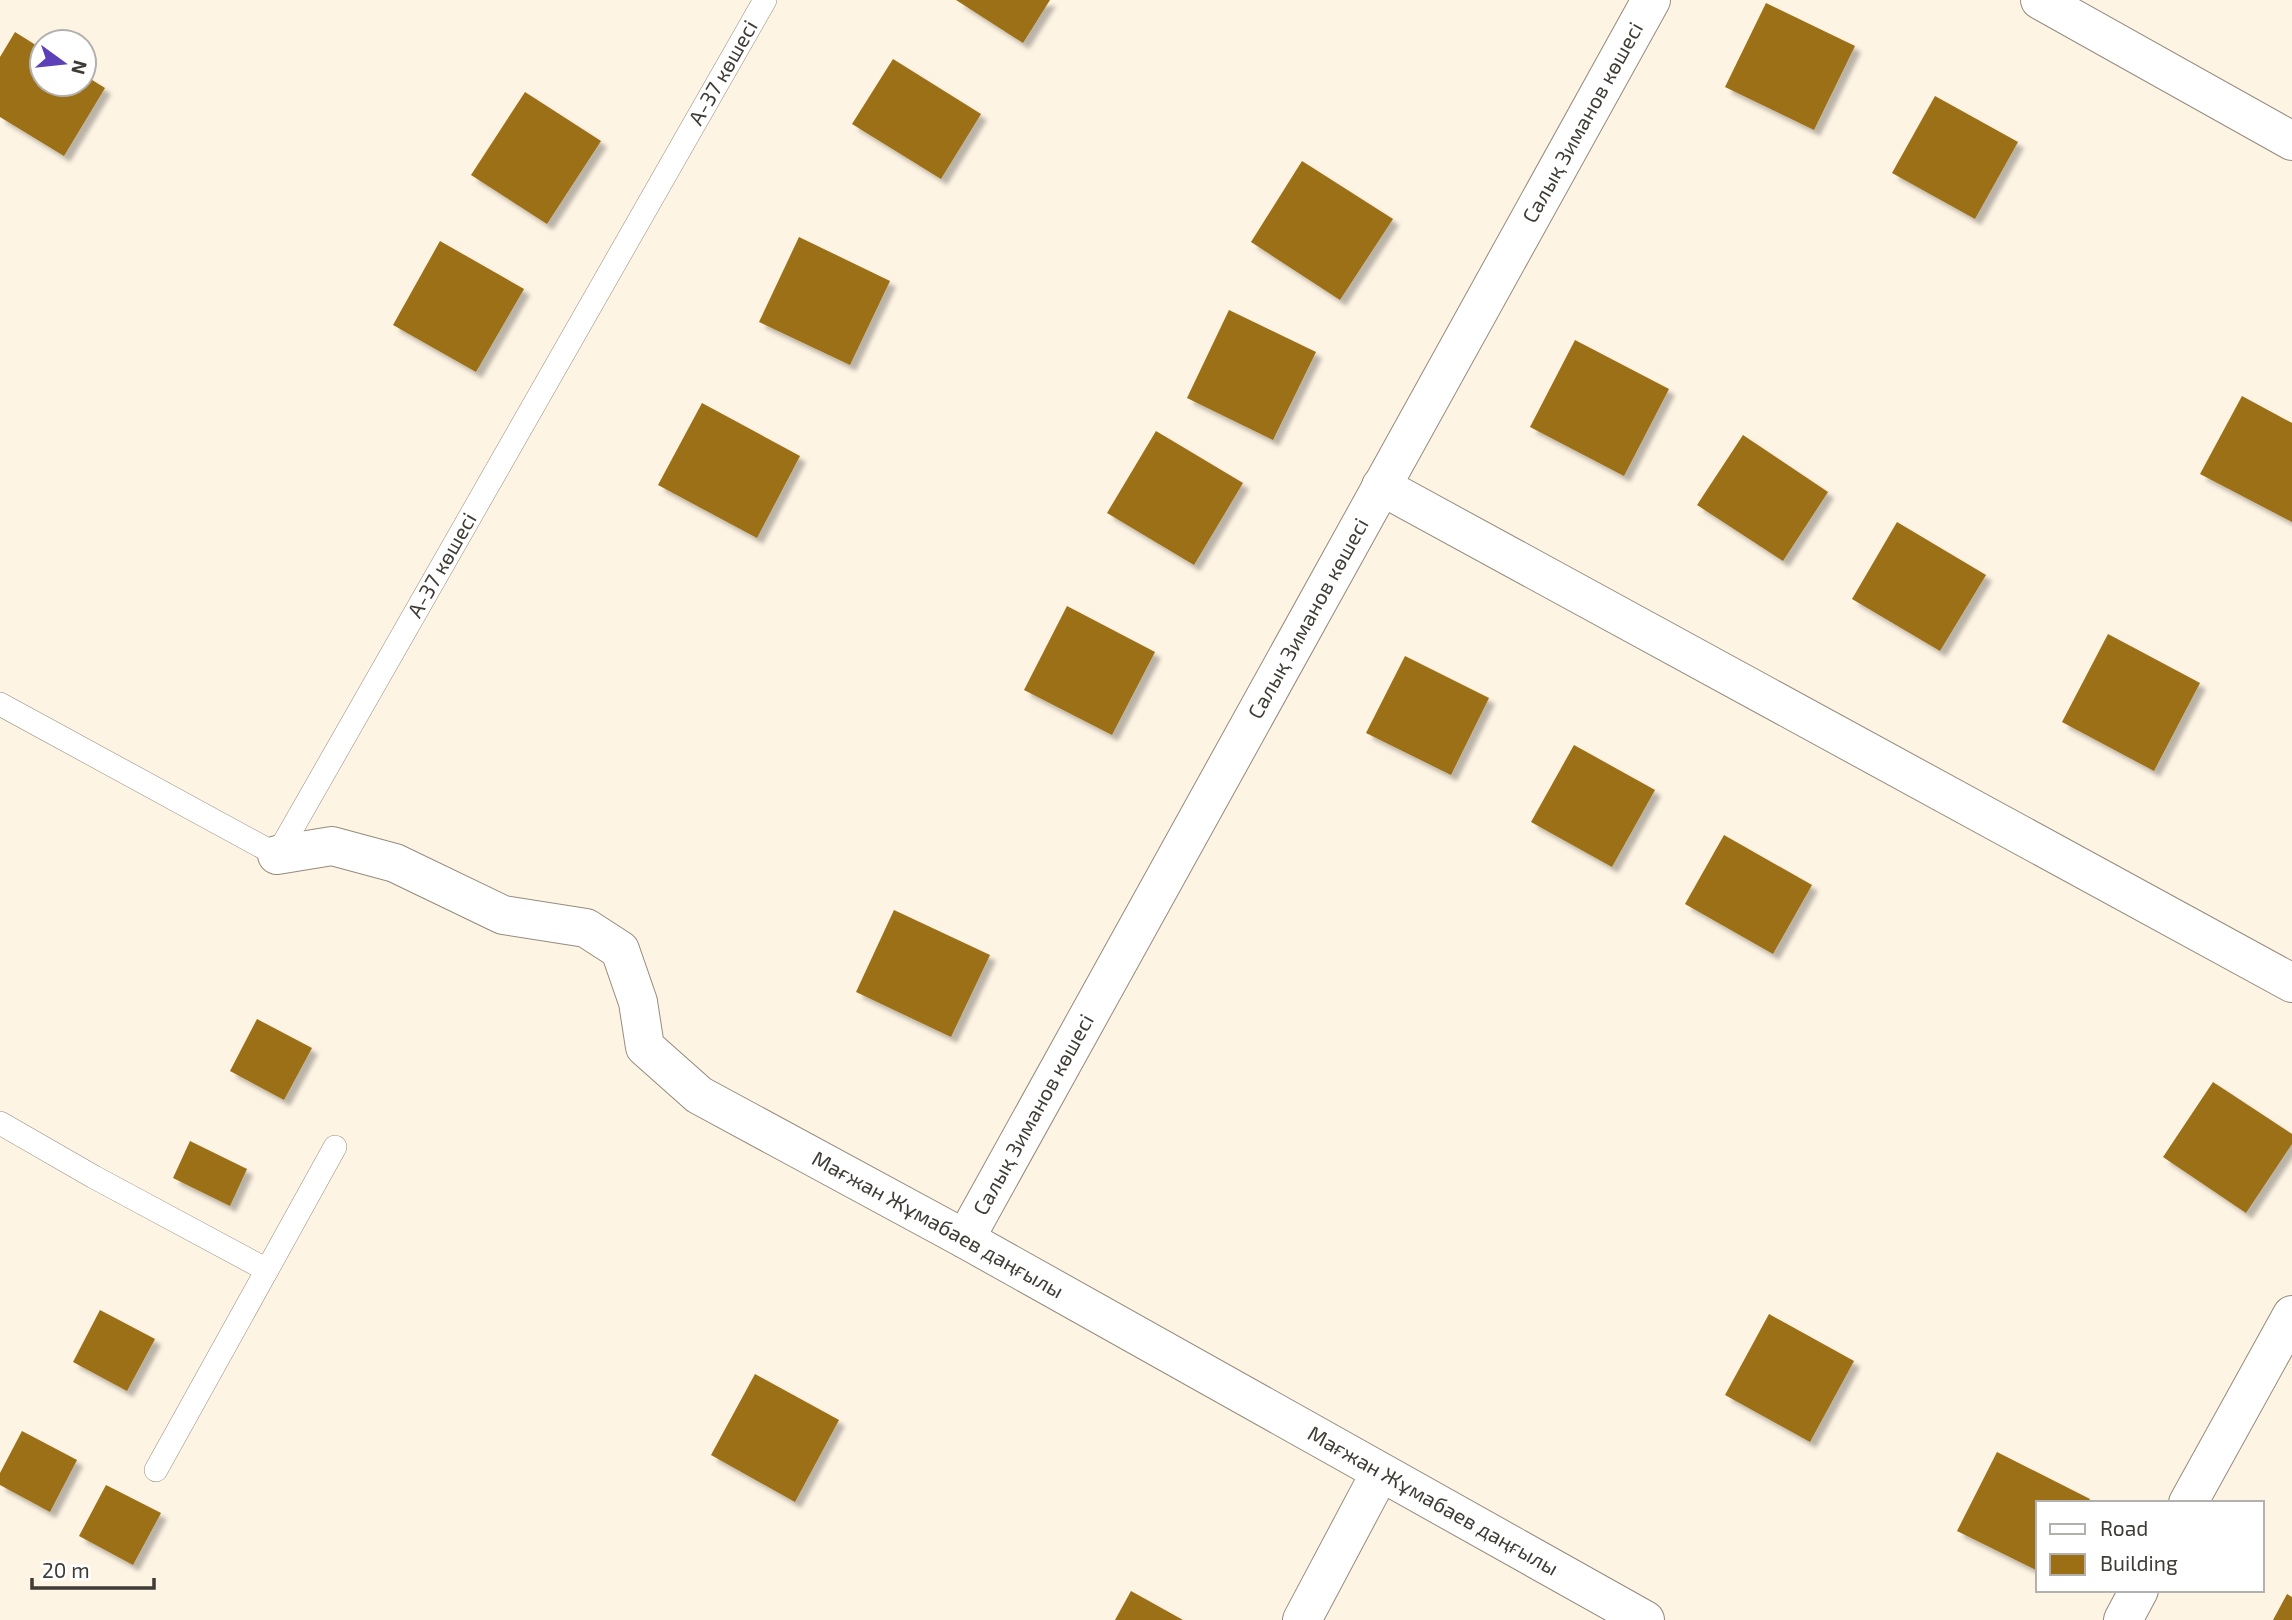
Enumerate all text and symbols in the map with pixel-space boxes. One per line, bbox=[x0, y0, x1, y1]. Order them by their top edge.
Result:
street label: А-37 көшесі bbox=[682, 15, 762, 129]
street label: Салық Зиманов көшесі bbox=[1516, 17, 1647, 227]
north arrow bbox=[28, 28, 98, 98]
text: N bbox=[67, 58, 93, 77]
street label: А-37 көшесі bbox=[401, 508, 481, 621]
street label: Салық Зиманов көшесі bbox=[1242, 513, 1373, 723]
street label: Салық Зиманов көшесі bbox=[967, 1009, 1098, 1219]
street label: Мағжан Жұмабаев даңғылы bbox=[808, 1145, 1068, 1303]
street label: Мағжан Жұмабаев даңғылы bbox=[1304, 1420, 1563, 1580]
legend bbox=[2036, 1501, 2264, 1592]
text: Road bbox=[2100, 1515, 2148, 1540]
scale bar bbox=[32, 1546, 154, 1590]
text: Building bbox=[2100, 1550, 2178, 1575]
text: 20 m bbox=[42, 1557, 90, 1582]

